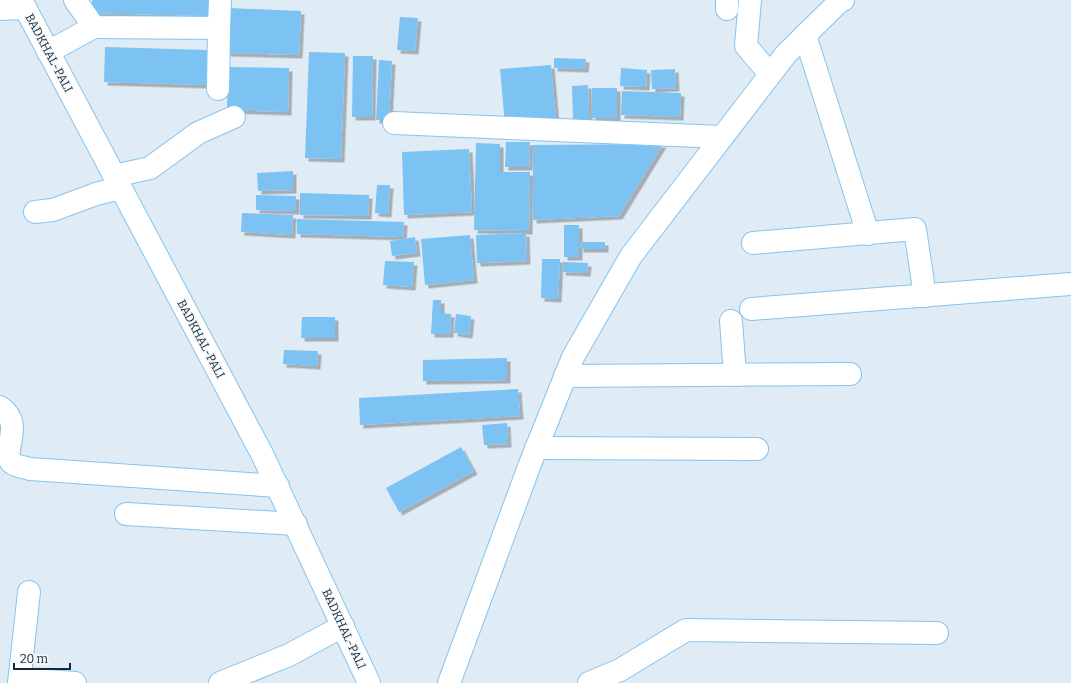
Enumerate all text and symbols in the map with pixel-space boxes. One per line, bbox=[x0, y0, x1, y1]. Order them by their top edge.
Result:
street label: BADKHAL-PALI bbox=[22, 11, 76, 95]
street label: BADKHAL-PALI bbox=[174, 297, 228, 381]
street label: BADKHAL-PALI bbox=[319, 587, 369, 671]
scale bar bbox=[14, 645, 70, 671]
text: 20 m bbox=[20, 652, 49, 666]

